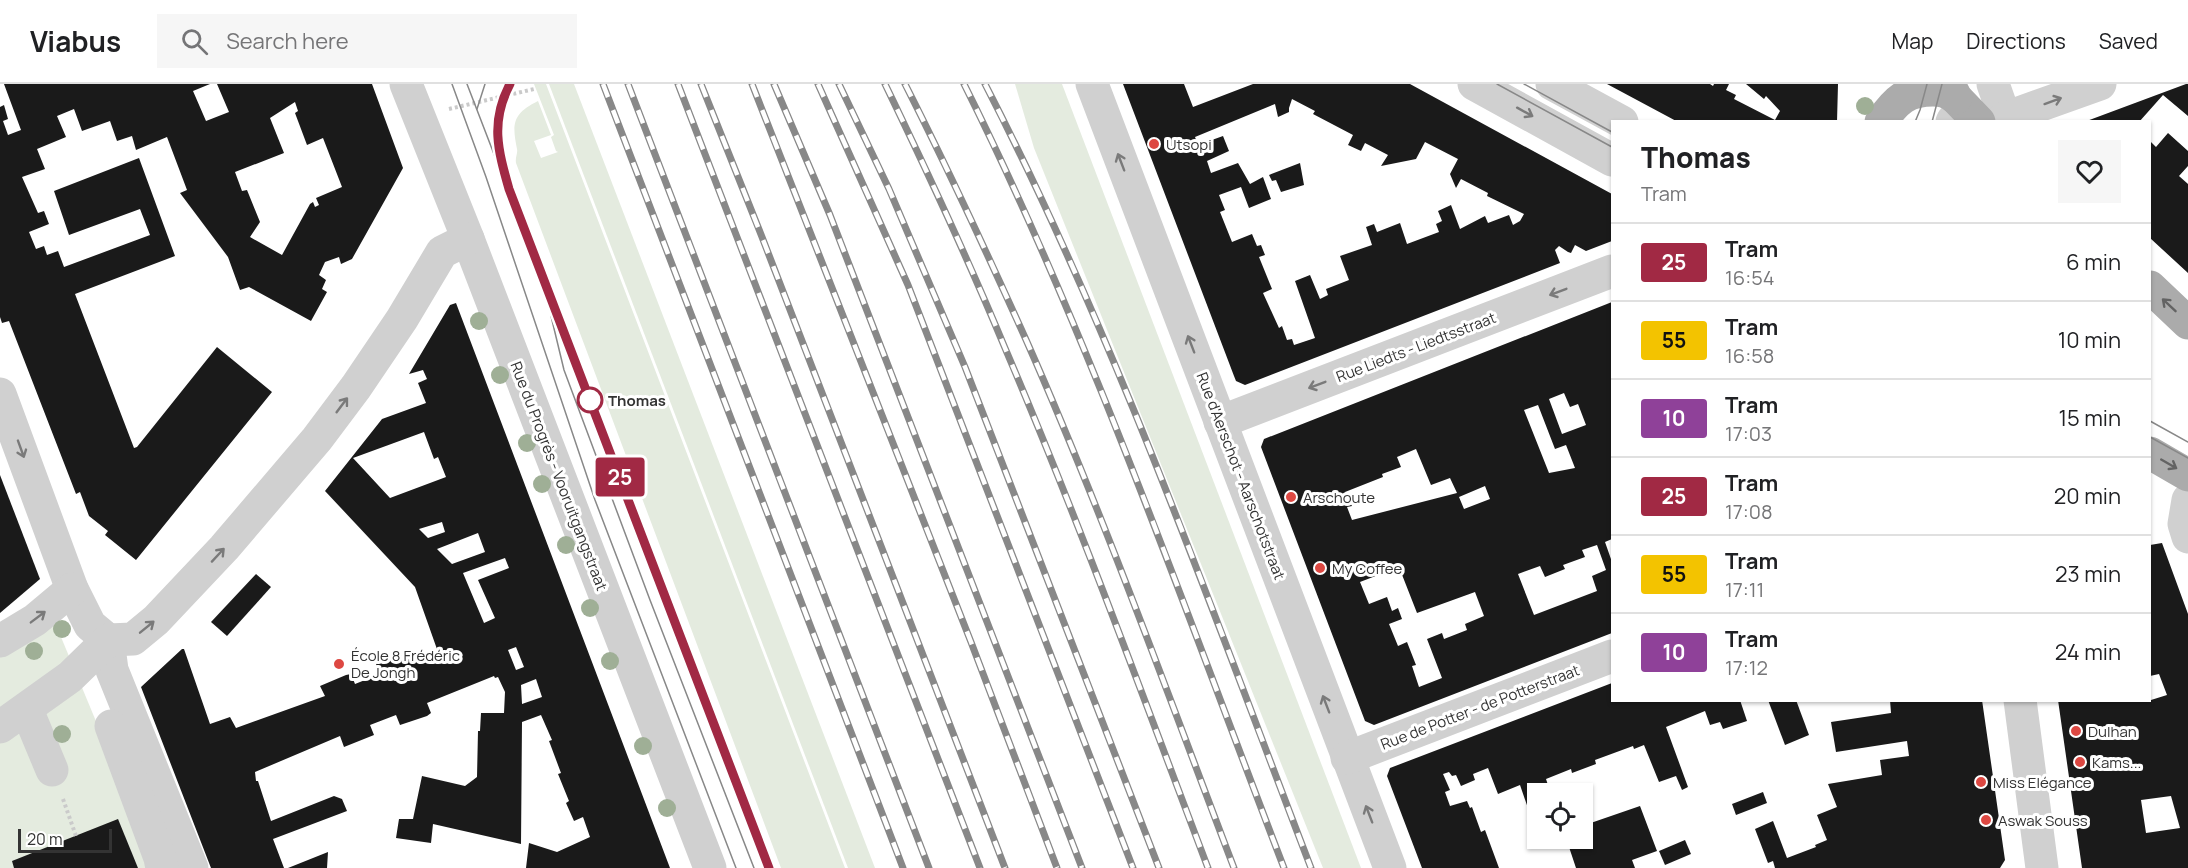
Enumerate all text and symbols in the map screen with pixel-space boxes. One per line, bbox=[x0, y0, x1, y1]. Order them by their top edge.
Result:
search box bbox=[157, 14, 577, 68]
text: Viabus bbox=[30, 22, 121, 60]
icon: search bbox=[178, 25, 211, 58]
text: Search here bbox=[226, 26, 349, 56]
text: Map bbox=[1892, 27, 1933, 55]
text: Directions bbox=[1966, 27, 2066, 55]
text: Saved bbox=[2099, 27, 2158, 55]
one-way arrow bbox=[2043, 95, 2062, 106]
one-way arrow bbox=[1516, 106, 1533, 118]
place label: Utsopi bbox=[1166, 134, 1212, 155]
marker: Utsopi bbox=[1147, 137, 1161, 151]
text: Thomas bbox=[1641, 138, 1751, 176]
button: heart bbox=[2058, 140, 2121, 203]
one-way arrow bbox=[1115, 153, 1126, 172]
text: Tram bbox=[1641, 180, 1687, 207]
text: Tram bbox=[1725, 234, 1778, 264]
text: 6 min bbox=[2066, 247, 2121, 277]
text: 25 bbox=[1662, 248, 1686, 276]
text: 16:54 bbox=[1725, 264, 1775, 291]
one-way arrow bbox=[1549, 287, 1568, 298]
one-way arrow bbox=[2161, 298, 2176, 312]
street label: Rue Liedts - Liedtsstraat bbox=[1333, 307, 1499, 387]
text: Tram bbox=[1725, 312, 1778, 342]
text: 10 min bbox=[2058, 325, 2121, 355]
text: 55 bbox=[1662, 326, 1686, 354]
one-way arrow bbox=[1185, 335, 1196, 354]
text: 16:58 bbox=[1725, 342, 1774, 369]
street label: Rue du Progrès - Vooruitgangstraat bbox=[506, 358, 612, 594]
street label: Rue d'Aerschot - Aarschotstraat bbox=[1192, 369, 1290, 583]
one-way arrow bbox=[1308, 380, 1327, 391]
marker: Thomas bbox=[577, 387, 603, 413]
place label: Thomas bbox=[608, 390, 666, 411]
text: Tram bbox=[1725, 390, 1778, 420]
one-way arrow bbox=[336, 397, 349, 413]
text: 15 min bbox=[2058, 403, 2121, 433]
text: 10 bbox=[1662, 404, 1686, 432]
text: 17:03 bbox=[1725, 420, 1772, 447]
one-way arrow bbox=[16, 439, 27, 458]
line badge: 25 bbox=[593, 458, 647, 496]
one-way arrow bbox=[2160, 458, 2177, 470]
text: 25 bbox=[608, 463, 632, 491]
text: Tram bbox=[1725, 468, 1778, 498]
text: 20 min bbox=[2054, 481, 2121, 511]
text: 25 bbox=[1662, 482, 1686, 510]
place label: Arschoute bbox=[1303, 487, 1375, 508]
marker: Arschoute bbox=[1284, 490, 1298, 504]
text: 17:08 bbox=[1725, 498, 1773, 525]
text: Tram bbox=[1725, 546, 1778, 576]
one-way arrow bbox=[210, 547, 225, 562]
place label: My Coffee bbox=[1332, 558, 1403, 579]
text: 23 min bbox=[2055, 559, 2121, 589]
text: 55 bbox=[1662, 560, 1686, 588]
marker: My Coffee bbox=[1313, 561, 1327, 575]
text: 17:11 bbox=[1725, 576, 1764, 603]
one-way arrow bbox=[29, 611, 45, 623]
one-way arrow bbox=[139, 621, 155, 634]
text: Tram bbox=[1725, 624, 1778, 654]
text: 24 min bbox=[2055, 637, 2121, 667]
text: 10 bbox=[1662, 638, 1686, 666]
place label: École 8 Frédéric De Jongh bbox=[351, 645, 460, 683]
text: 17:12 bbox=[1725, 654, 1768, 681]
marker: École 8 Frédéric De Jongh bbox=[332, 657, 346, 671]
street label: Rue de Potter - de Potterstraat bbox=[1378, 659, 1582, 755]
one-way arrow bbox=[1320, 695, 1331, 713]
place label: Dulhan bbox=[2088, 721, 2137, 742]
marker: Dulhan bbox=[2069, 724, 2083, 738]
place label: Kams... bbox=[2092, 752, 2141, 773]
marker: Kams... bbox=[2073, 755, 2087, 769]
place label: Miss Elégance bbox=[1993, 772, 2092, 793]
marker: Miss Elégance bbox=[1974, 775, 1988, 789]
map controls bbox=[1527, 783, 1593, 849]
button: locate bbox=[1527, 783, 1593, 849]
one-way arrow bbox=[1362, 805, 1373, 823]
place label: Aswak Souss bbox=[1998, 810, 2088, 831]
marker: Aswak Souss bbox=[1979, 813, 1993, 827]
scale bar bbox=[18, 826, 112, 854]
text: 20 m bbox=[27, 828, 63, 850]

